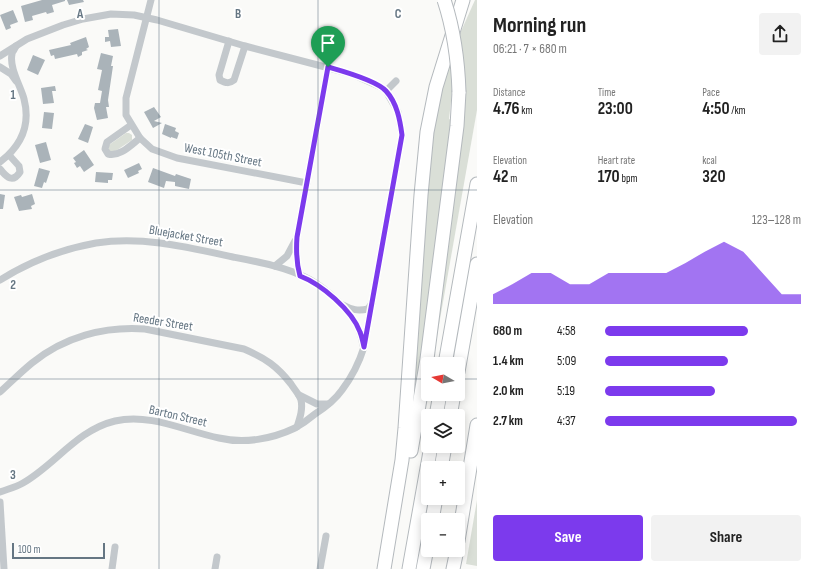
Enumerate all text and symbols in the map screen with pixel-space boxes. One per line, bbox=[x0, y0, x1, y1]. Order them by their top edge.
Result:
text: A bbox=[76, 6, 84, 22]
text: B bbox=[235, 6, 241, 22]
text: C bbox=[395, 6, 402, 22]
text: Morning run bbox=[493, 12, 586, 39]
button: share bbox=[759, 13, 801, 55]
pin bbox=[311, 26, 345, 67]
icon: arrive bbox=[317, 32, 339, 54]
text: 06:21 · 7 × 680 m bbox=[493, 41, 567, 57]
text: Distance bbox=[493, 86, 525, 99]
text: Time bbox=[598, 86, 616, 99]
text: Pace bbox=[702, 86, 720, 99]
text: 1 bbox=[10, 87, 16, 103]
text: 4.76 bbox=[493, 99, 520, 119]
text: 23:00 bbox=[598, 99, 633, 119]
text: 4:50 bbox=[702, 99, 730, 119]
text: km bbox=[520, 104, 533, 117]
text: /km bbox=[730, 104, 746, 117]
street label: West 105th Street bbox=[183, 140, 263, 170]
text: Elevation bbox=[493, 154, 527, 167]
text: Heart rate bbox=[598, 154, 635, 167]
text: kcal bbox=[702, 154, 717, 167]
text: 42 bbox=[493, 167, 508, 187]
text: 170 bbox=[598, 167, 620, 187]
text: 320 bbox=[702, 167, 726, 187]
text: m bbox=[508, 172, 517, 185]
text: bpm bbox=[620, 172, 638, 185]
text: Elevation bbox=[493, 212, 533, 228]
text: 123–128 m bbox=[752, 212, 801, 228]
street label: Bluejacket Street bbox=[148, 222, 224, 250]
text: 2 bbox=[10, 277, 16, 293]
street label: Reeder Street bbox=[132, 309, 194, 335]
text: 680 m bbox=[493, 323, 522, 339]
text: 4:58 bbox=[557, 323, 576, 339]
text: 1.4 km bbox=[493, 353, 524, 369]
text: 5:09 bbox=[557, 353, 576, 369]
north arrow bbox=[421, 357, 465, 401]
map controls bbox=[421, 357, 465, 557]
text: 2.0 km bbox=[493, 383, 524, 399]
text: 5:19 bbox=[557, 383, 575, 399]
street label: Barton Street bbox=[147, 402, 209, 430]
button: layers bbox=[421, 409, 465, 453]
text: 2.7 km bbox=[493, 413, 523, 429]
text: 4:37 bbox=[557, 413, 576, 429]
button: + bbox=[421, 461, 465, 505]
text: 3 bbox=[10, 467, 16, 483]
button: − bbox=[421, 513, 465, 557]
button: Save bbox=[493, 515, 643, 561]
button: Share bbox=[651, 515, 801, 561]
scale bar bbox=[12, 541, 105, 560]
text: 100 m bbox=[18, 543, 40, 556]

